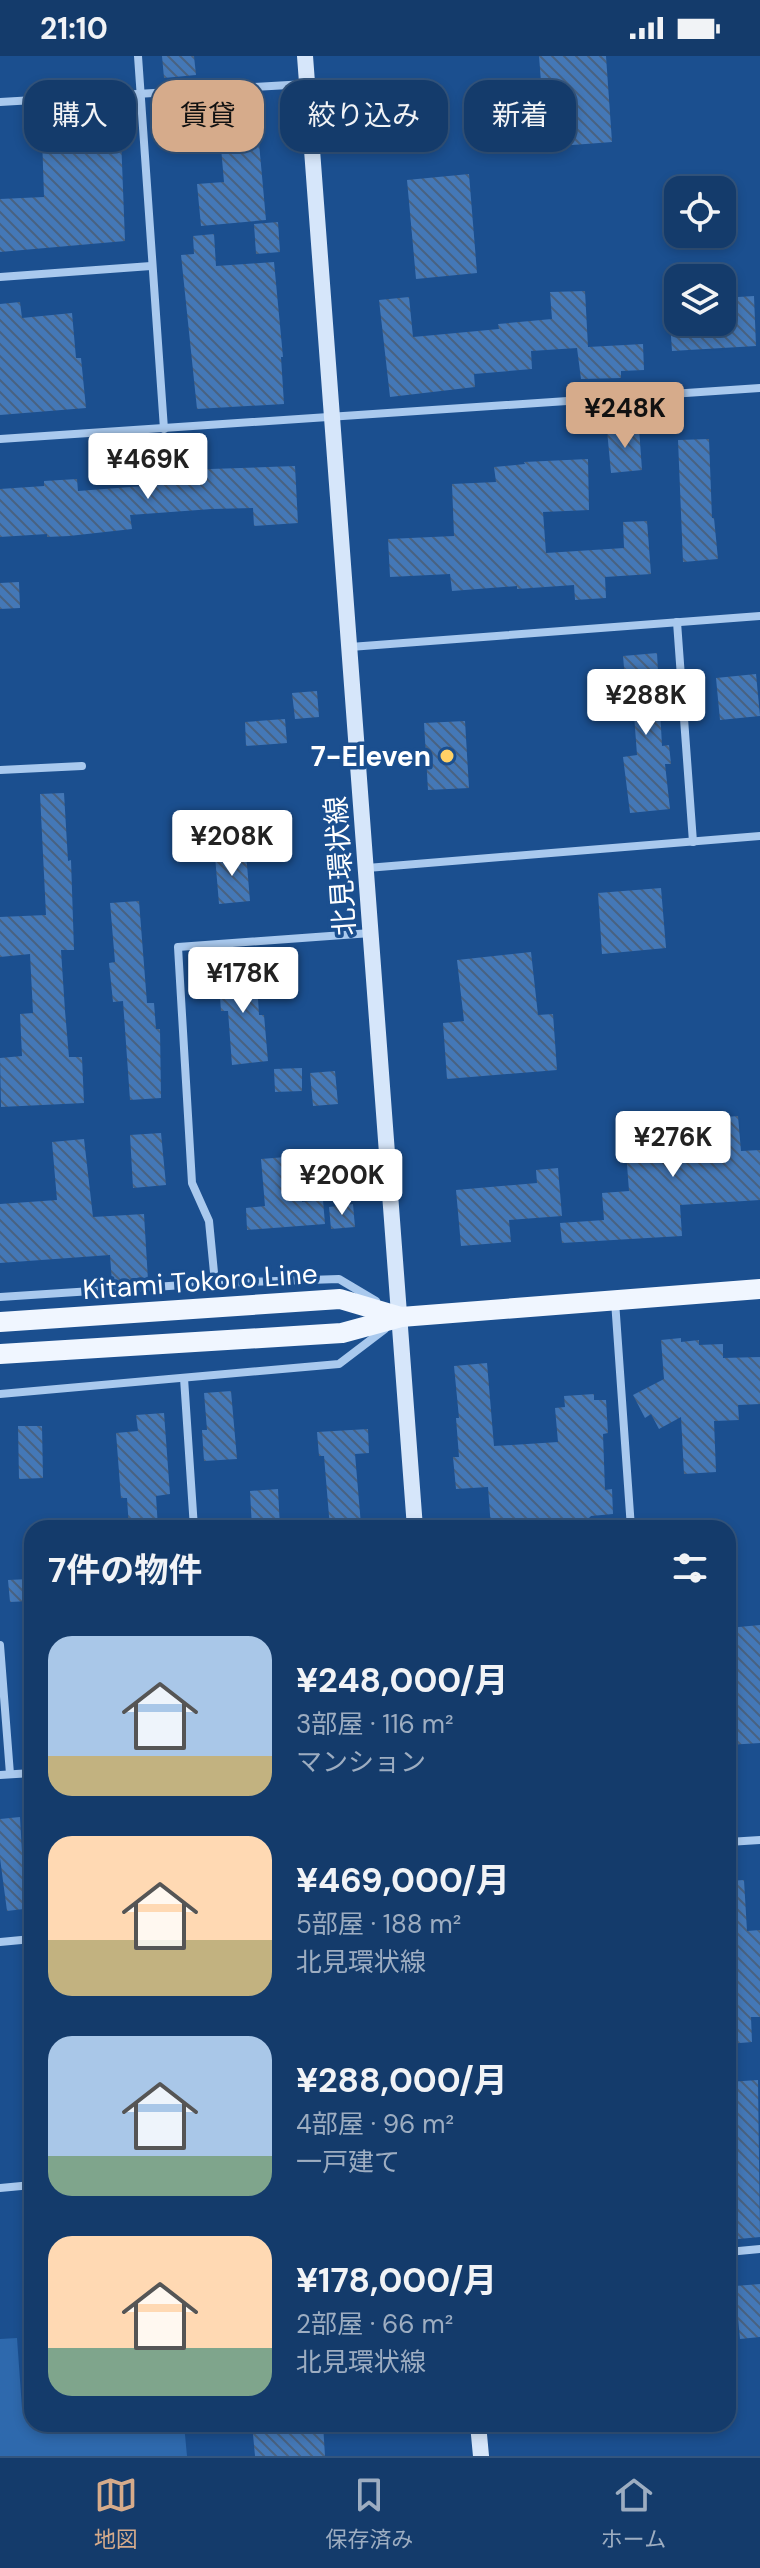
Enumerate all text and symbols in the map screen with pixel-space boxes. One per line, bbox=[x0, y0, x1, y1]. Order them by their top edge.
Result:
text: 21:10 bbox=[40, 9, 108, 48]
chip: 購入 bbox=[24, 80, 136, 152]
chip: 賃貸 bbox=[152, 80, 264, 152]
chip: 絞り込み bbox=[280, 80, 448, 152]
chip: 新着 bbox=[464, 80, 576, 152]
map controls bbox=[664, 176, 736, 336]
button: locate bbox=[664, 176, 736, 248]
button: layers bbox=[664, 264, 736, 336]
pin: ¥248K bbox=[569, 382, 681, 450]
text: ¥248K bbox=[584, 391, 666, 425]
pin: ¥469K bbox=[92, 433, 204, 501]
text: ¥469K bbox=[106, 442, 190, 476]
pin: ¥288K bbox=[590, 669, 702, 737]
text: ¥288K bbox=[605, 678, 687, 712]
place label: 7-Eleven bbox=[311, 738, 431, 775]
marker: 7-Eleven bbox=[438, 747, 456, 765]
street label: 北見環状線 bbox=[317, 795, 364, 937]
pin: ¥208K bbox=[176, 810, 288, 878]
text: ¥208K bbox=[190, 819, 274, 853]
pin: ¥178K bbox=[187, 947, 299, 1015]
text: ¥178K bbox=[206, 956, 280, 990]
pin: ¥276K bbox=[617, 1111, 729, 1179]
text: ¥276K bbox=[634, 1120, 712, 1154]
pin: ¥200K bbox=[286, 1149, 398, 1217]
text: ¥200K bbox=[299, 1158, 385, 1192]
street label: Kitami Tokoro Line bbox=[81, 1255, 319, 1308]
icon: filters bbox=[668, 1546, 712, 1590]
text: 7件の物件 bbox=[48, 1548, 202, 1593]
text: ¥248,000/月 bbox=[296, 1658, 508, 1703]
icon: home bbox=[112, 1668, 208, 1764]
text: 3部屋 · 116 m² bbox=[296, 1707, 454, 1741]
text: マンション bbox=[296, 1745, 426, 1779]
text: ¥469,000/月 bbox=[296, 1858, 510, 1903]
icon: home bbox=[112, 1868, 208, 1964]
text: 5部屋 · 188 m² bbox=[296, 1907, 461, 1941]
text: 北見環状線 bbox=[296, 1945, 426, 1979]
text: ¥288,000/月 bbox=[296, 2058, 508, 2103]
icon: home bbox=[112, 2068, 208, 2164]
text: 4部屋 · 96 m² bbox=[296, 2107, 454, 2141]
text: 一戸建て bbox=[296, 2145, 400, 2179]
text: ¥178,000/月 bbox=[296, 2258, 497, 2303]
icon: home bbox=[112, 2268, 208, 2364]
text: 2部屋 · 66 m² bbox=[296, 2307, 453, 2341]
text: 北見環状線 bbox=[296, 2345, 426, 2379]
tab: 地図 bbox=[94, 2473, 138, 2554]
tab: 保存済み bbox=[325, 2473, 413, 2554]
tab: ホーム bbox=[601, 2473, 666, 2554]

